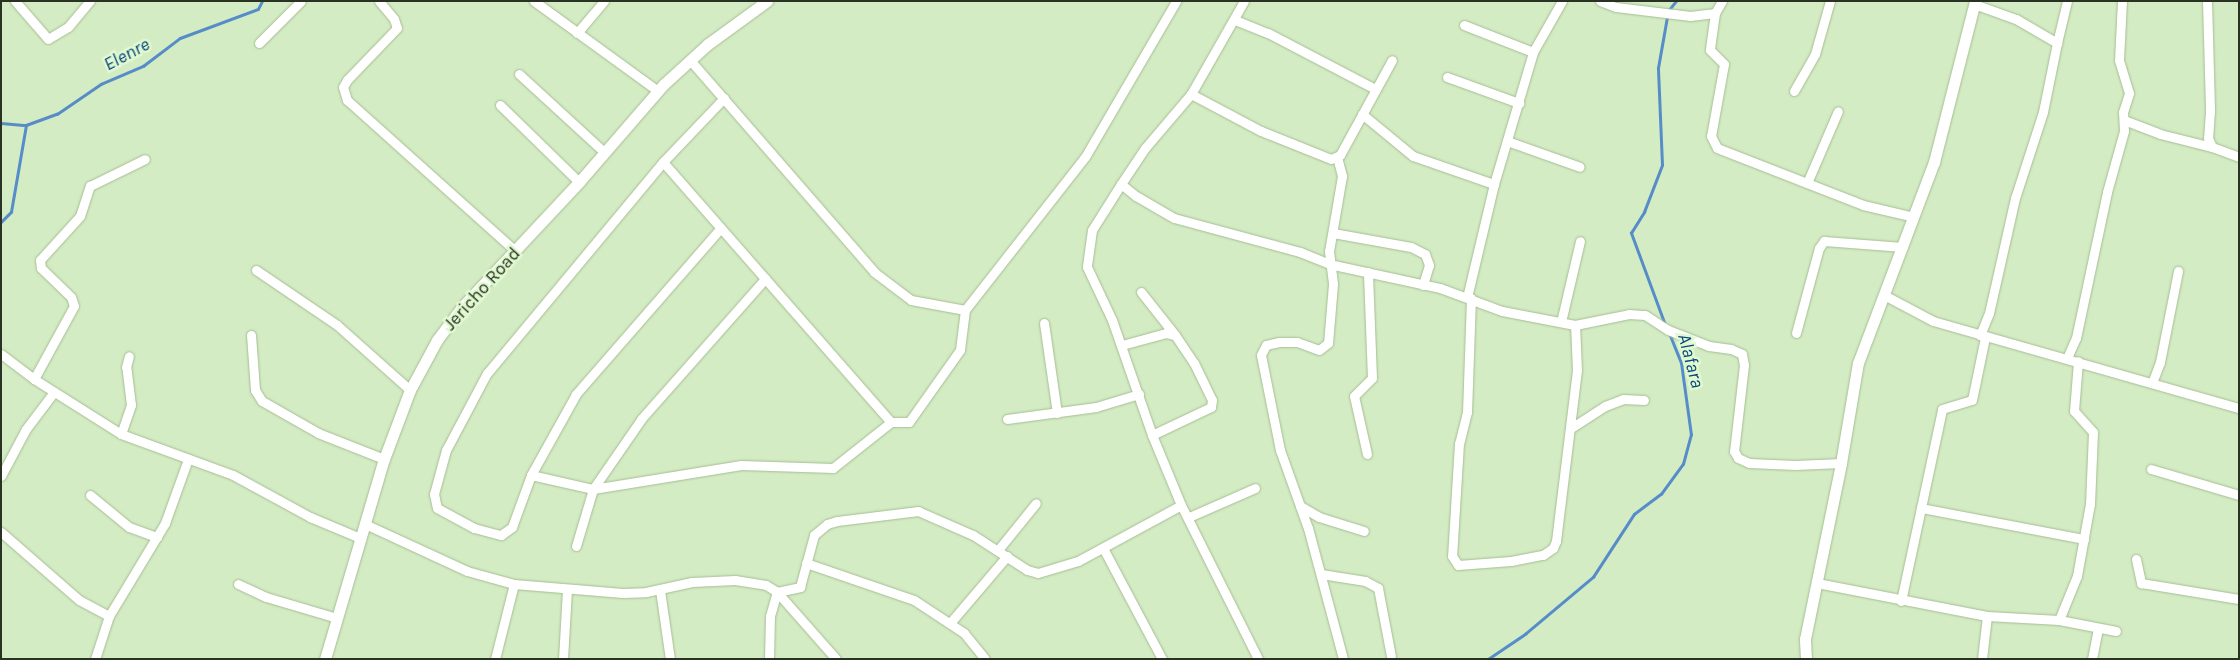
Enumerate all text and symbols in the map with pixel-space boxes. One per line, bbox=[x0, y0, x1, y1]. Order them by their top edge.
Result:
water label: Elenre bbox=[100, 33, 154, 77]
street label: Jericho Road bbox=[439, 243, 525, 335]
water label: Alafara bbox=[1672, 331, 1708, 391]

